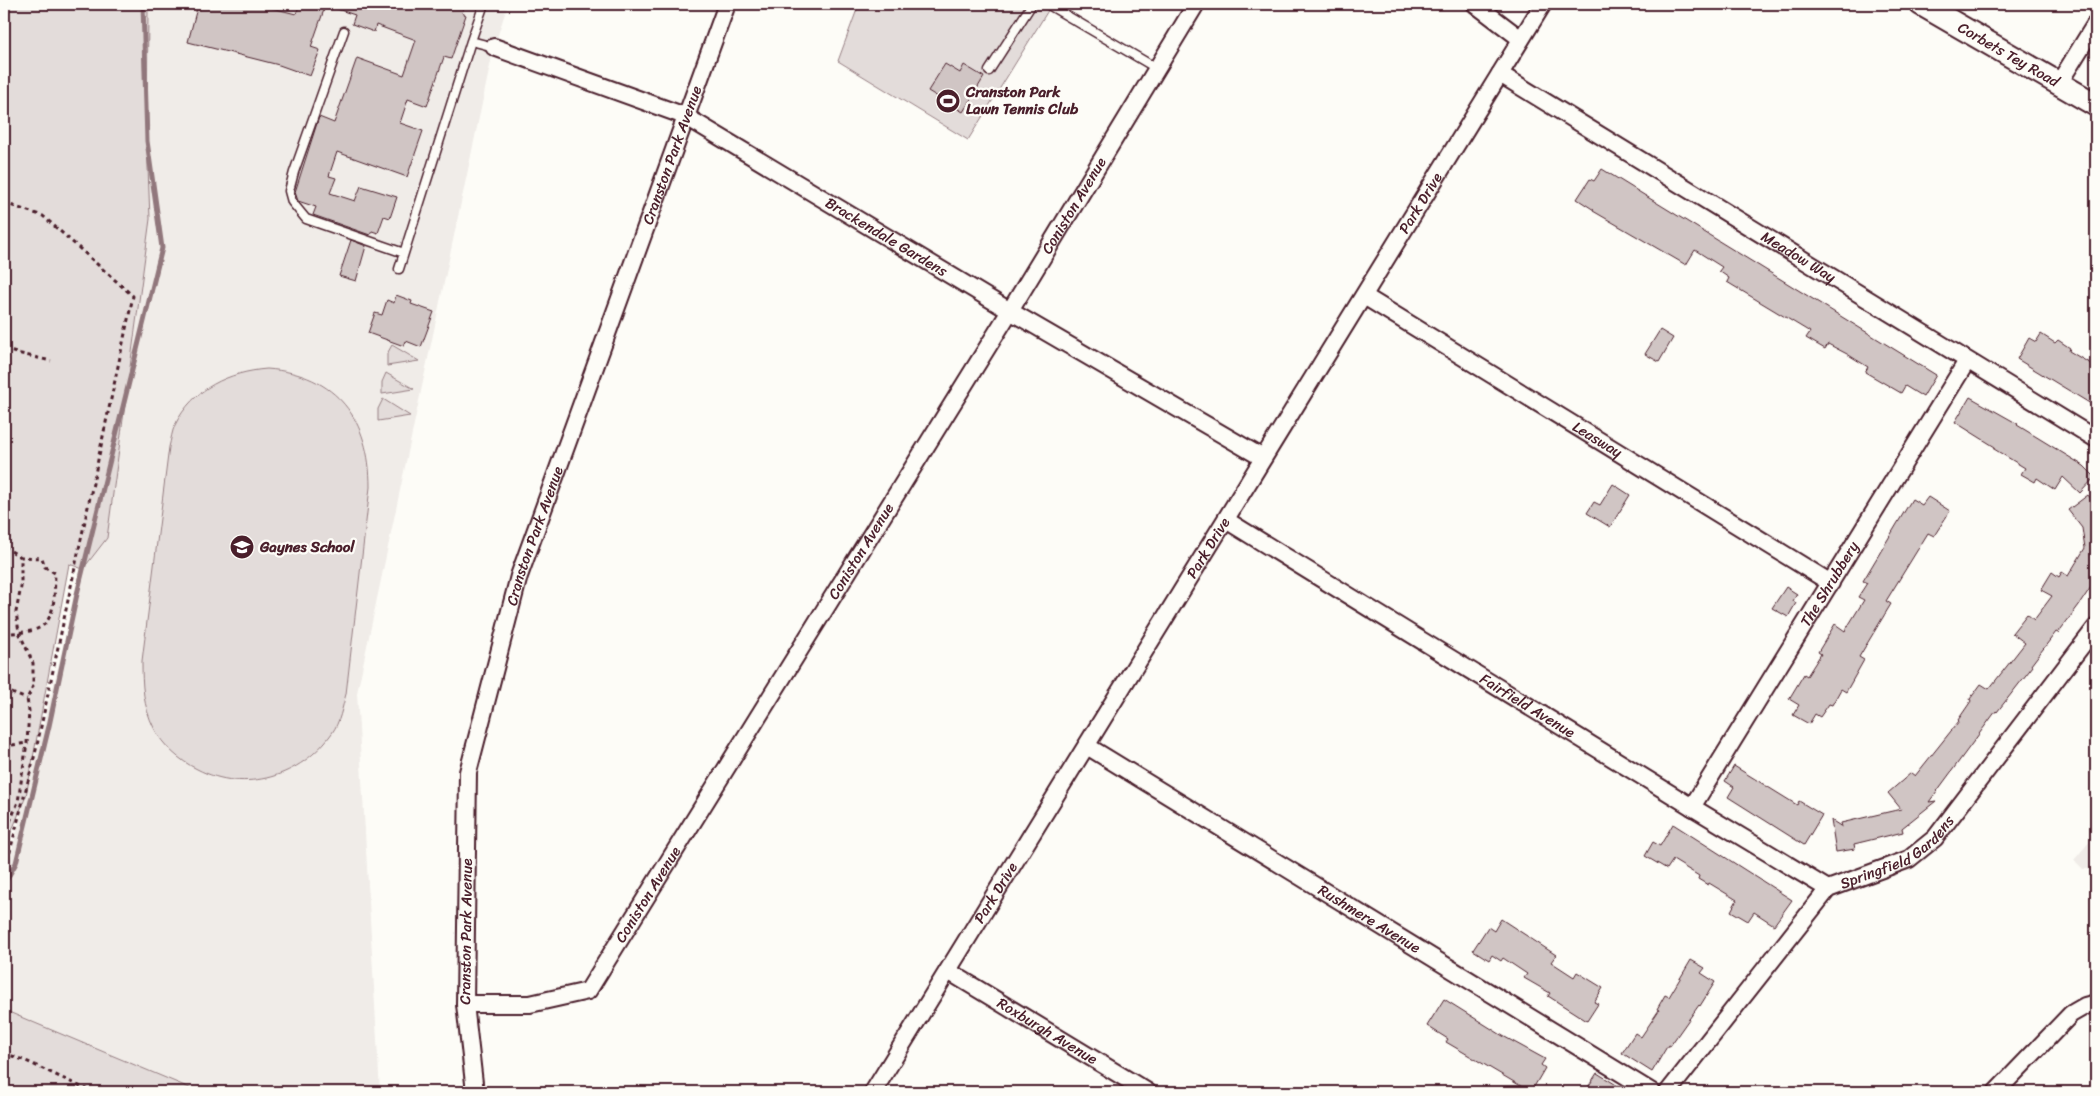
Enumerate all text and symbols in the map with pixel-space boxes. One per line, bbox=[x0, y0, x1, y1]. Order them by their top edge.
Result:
street label: Corbets Tey Road bbox=[1953, 15, 2065, 95]
place label: Cranston Park Lawn Tennis Club bbox=[965, 79, 1079, 122]
street label: Cranston Park Avenue bbox=[635, 82, 709, 228]
sports icon: Cranston Park Lawn Tennis Club bbox=[935, 88, 961, 114]
street label: Coniston Avenue bbox=[1034, 152, 1113, 259]
street label: Park Drive bbox=[1391, 167, 1449, 239]
street label: Brackendale Gardens bbox=[820, 190, 953, 284]
street label: Meadow Way bbox=[1756, 224, 1841, 290]
street label: Leasway bbox=[1567, 414, 1628, 465]
street label: Cranston Park Avenue bbox=[499, 463, 571, 608]
street label: Coniston Avenue bbox=[821, 498, 901, 605]
street label: Park Drive bbox=[1179, 512, 1237, 584]
school or university icon: Gaynes School bbox=[229, 534, 255, 560]
place label: Gaynes School bbox=[259, 534, 355, 560]
street label: The Shrubbery bbox=[1793, 536, 1866, 632]
street label: Fairfield Avenue bbox=[1474, 666, 1580, 745]
street label: Springfield Gardens bbox=[1836, 810, 1961, 896]
street label: Coniston Avenue bbox=[608, 841, 688, 948]
street label: Park Drive bbox=[967, 857, 1025, 929]
street label: Cranston Park Avenue bbox=[452, 858, 480, 1005]
street label: Rushmere Avenue bbox=[1313, 877, 1426, 960]
street label: Roxburgh Avenue bbox=[992, 990, 1103, 1072]

